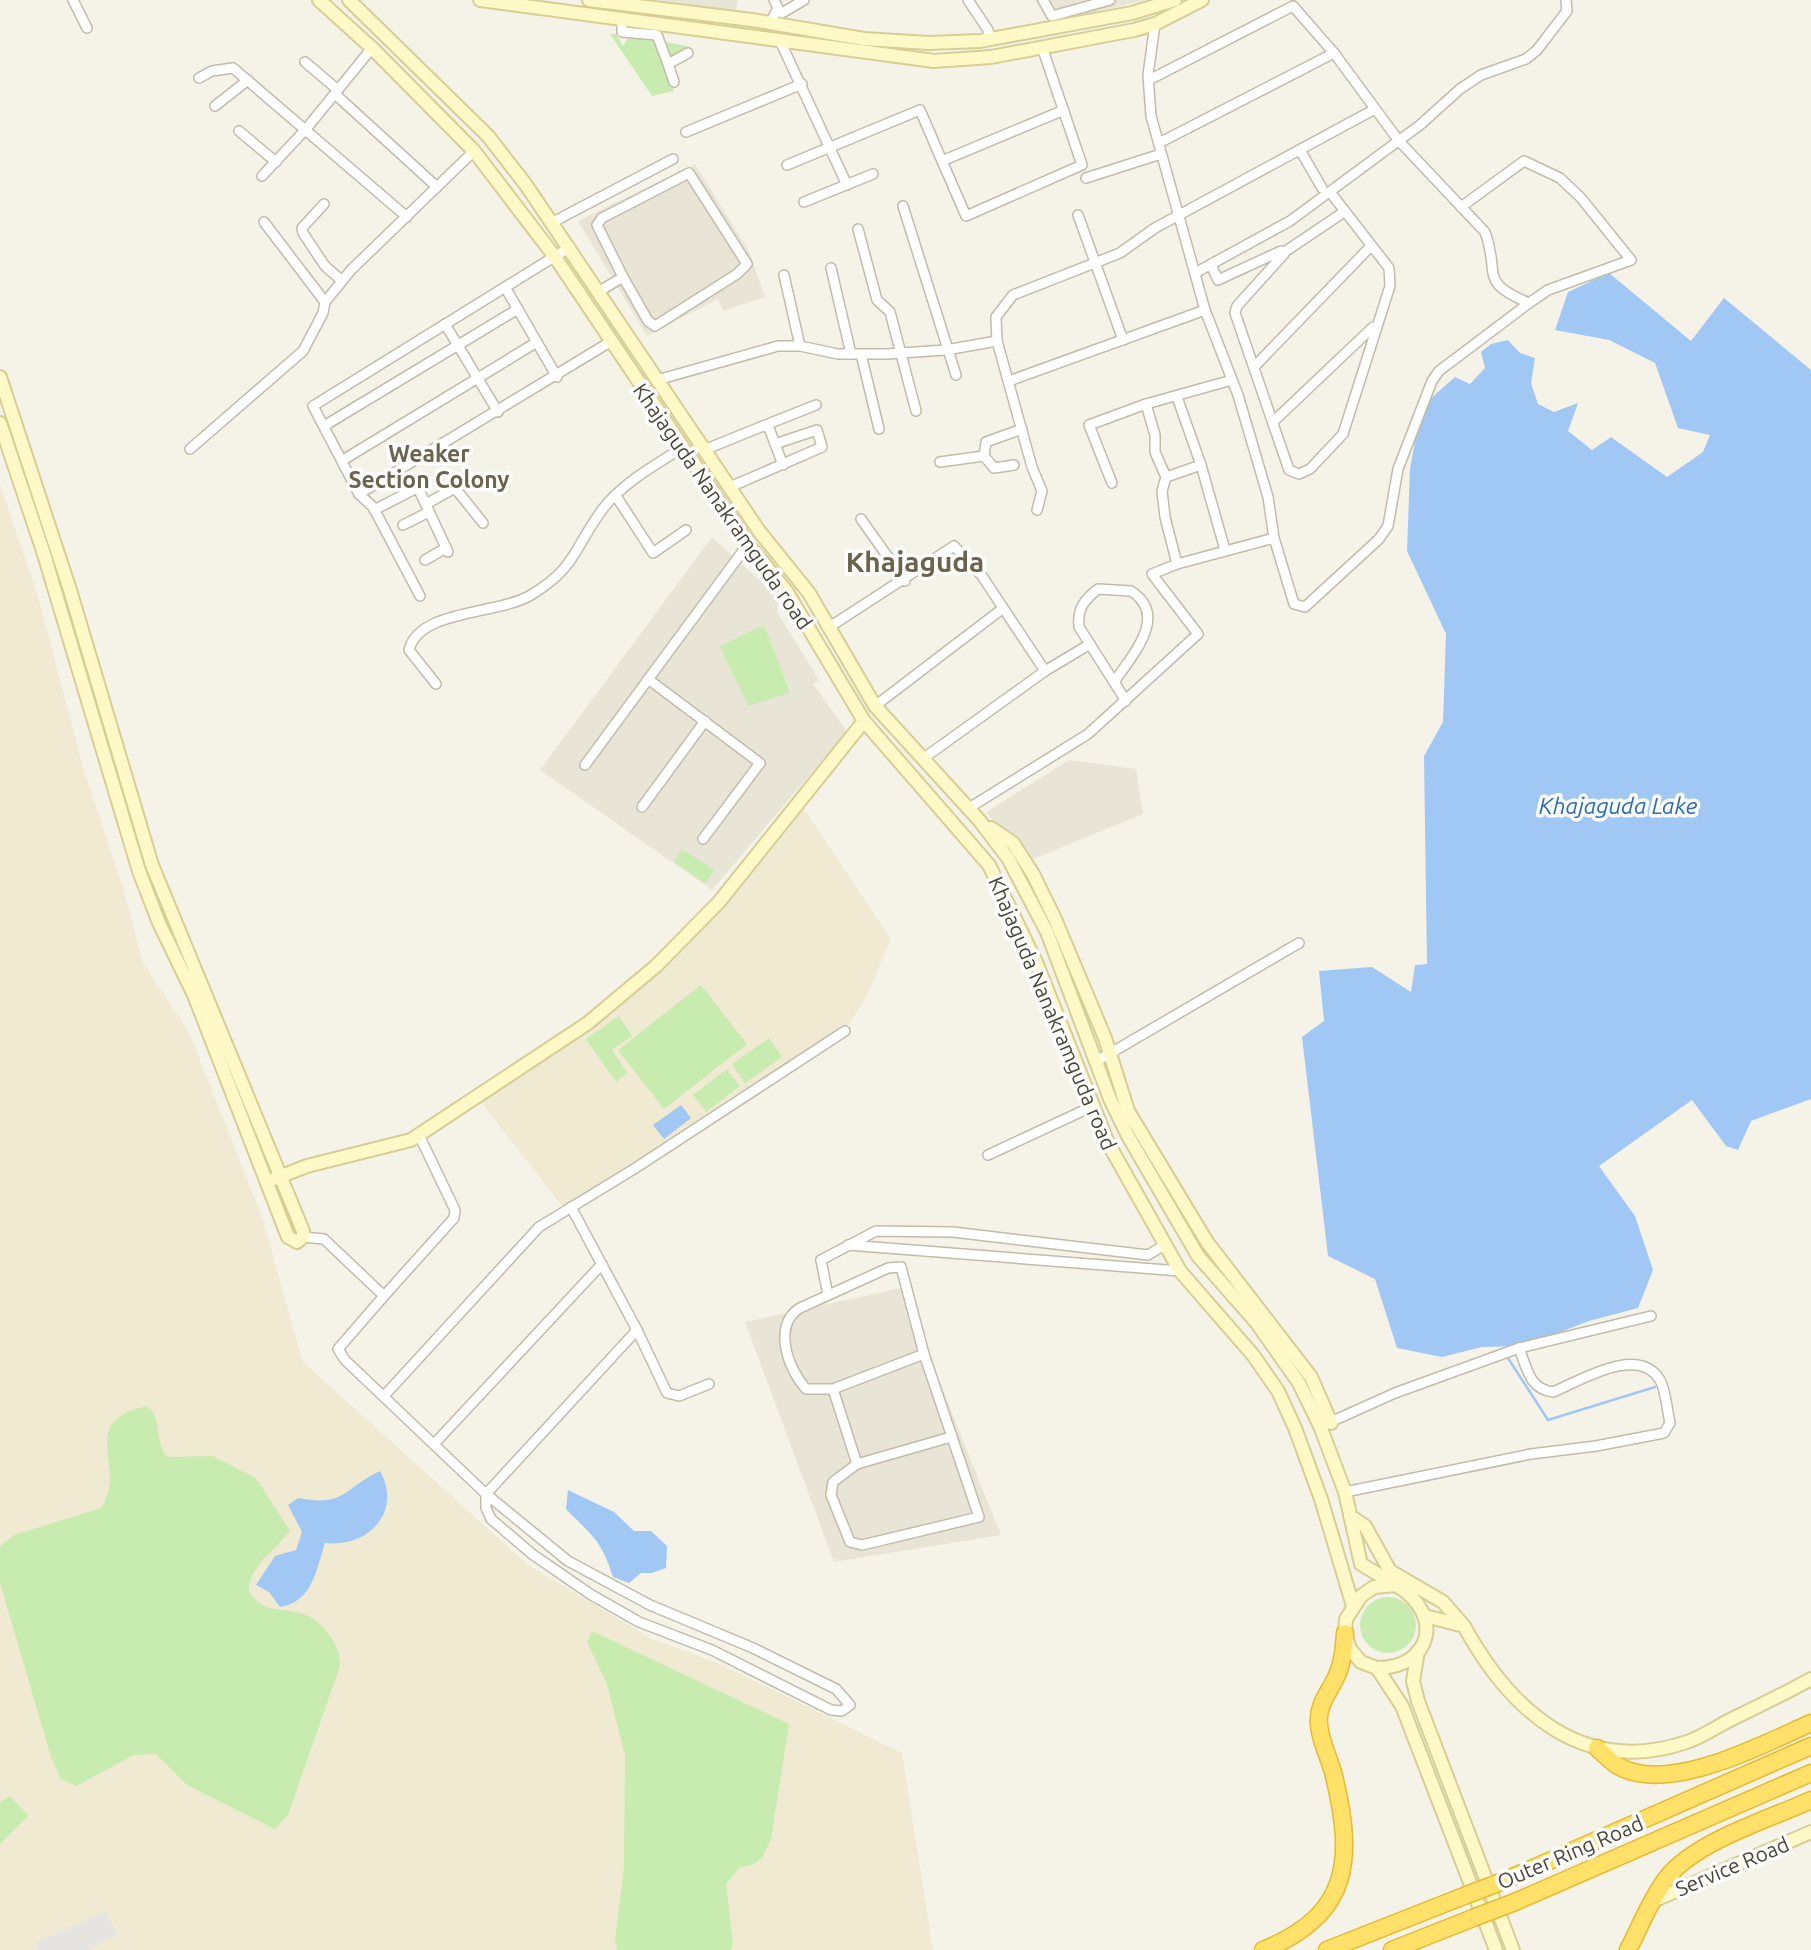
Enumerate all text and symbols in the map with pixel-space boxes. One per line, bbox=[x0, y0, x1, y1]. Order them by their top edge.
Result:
street label: Khajaguda Nanakramguda road bbox=[629, 378, 817, 634]
district label: Weaker Section Colony bbox=[348, 441, 510, 492]
district label: Khajaguda bbox=[846, 546, 984, 577]
water label: Khajaguda Lake bbox=[1539, 793, 1698, 818]
street label: Khajaguda Nanakramguda road bbox=[984, 873, 1122, 1153]
street label: Outer Ring Road bbox=[1493, 1810, 1647, 1894]
street label: Service Road bbox=[1672, 1831, 1792, 1901]

